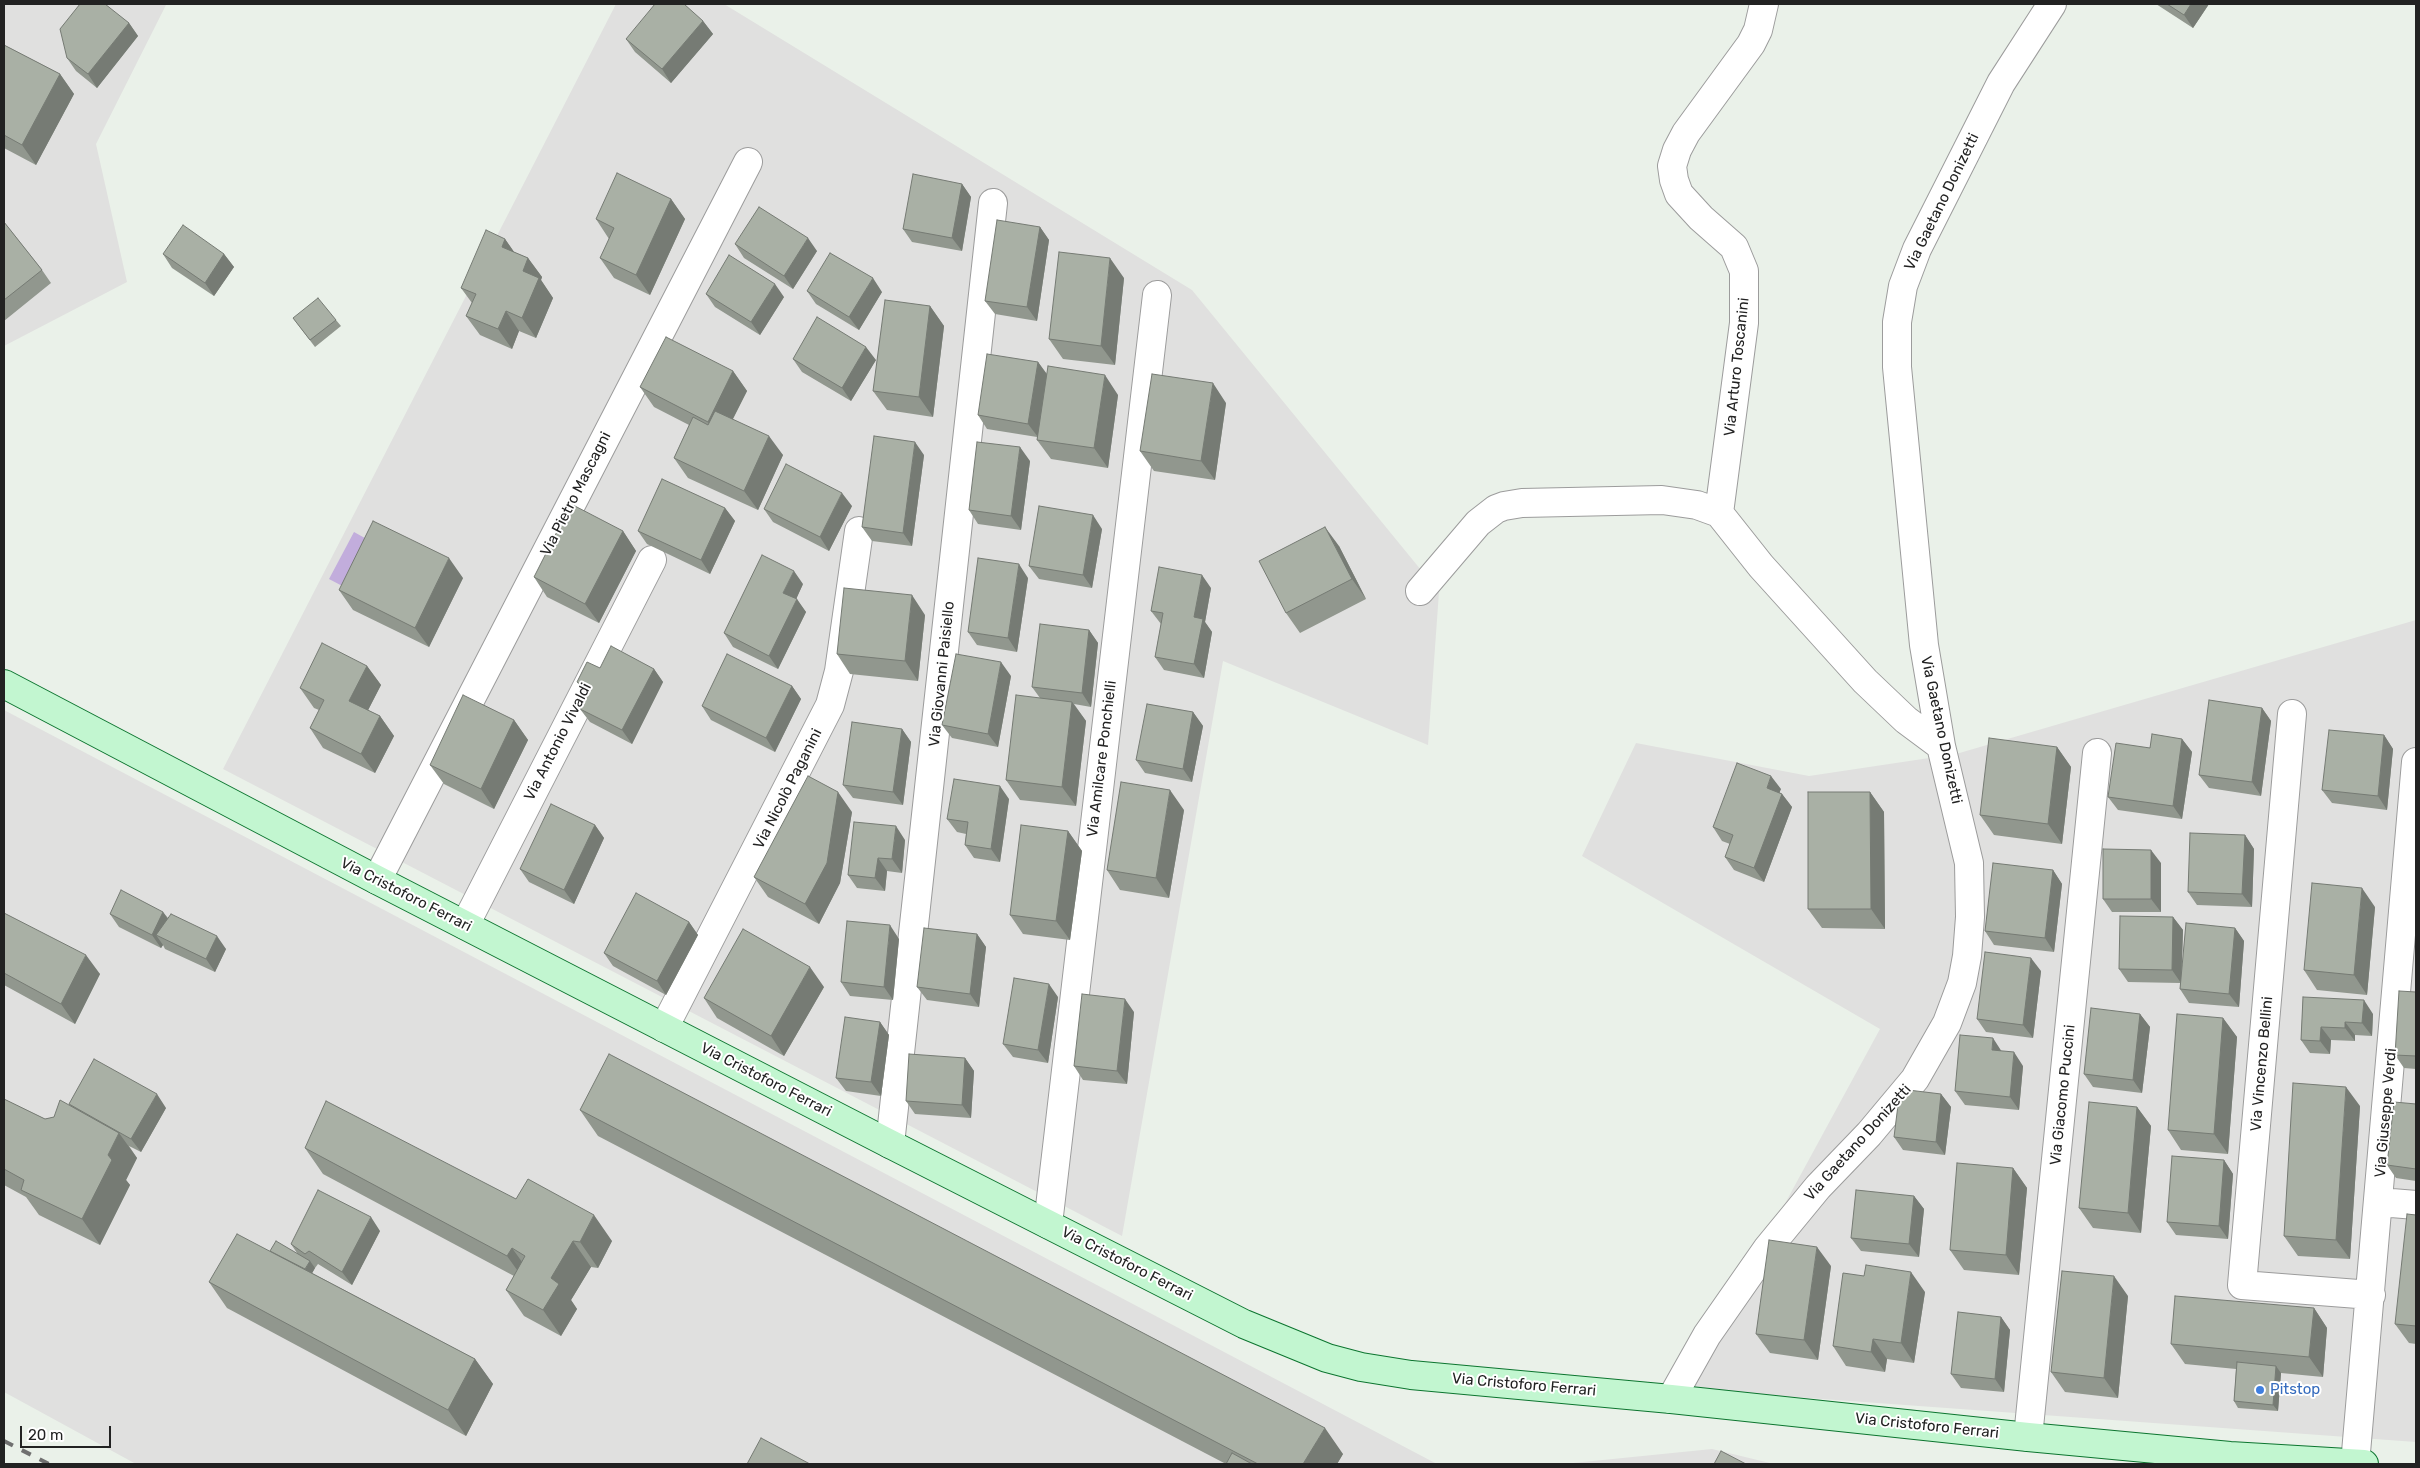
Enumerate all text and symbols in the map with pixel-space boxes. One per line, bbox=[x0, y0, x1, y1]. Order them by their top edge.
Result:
street label: Via Gaetano Donizetti bbox=[1901, 130, 1983, 274]
street label: Via Arturo Toscanini bbox=[1721, 297, 1753, 437]
street label: Via Pietro Mascagni bbox=[537, 429, 615, 559]
street label: Via Giovanni Paisiello bbox=[925, 600, 959, 748]
street label: Via Gaetano Donizetti bbox=[1917, 654, 1965, 806]
street label: Via Antonio Vivaldi bbox=[521, 680, 595, 804]
street label: Via Amilcare Ponchielli bbox=[1083, 680, 1121, 838]
street label: Via Nicolò Paganini bbox=[750, 726, 826, 852]
street label: Via Cristoforo Ferrari bbox=[337, 854, 475, 936]
street label: Via Vincenzo Bellini bbox=[2247, 996, 2277, 1132]
street label: Via Giacomo Puccini bbox=[2047, 1024, 2079, 1166]
street label: Via Cristoforo Ferrari bbox=[697, 1039, 835, 1121]
street label: Via Giuseppe Verdi bbox=[2371, 1048, 2401, 1178]
street label: Via Gaetano Donizetti bbox=[1801, 1081, 1915, 1205]
street label: Via Cristoforo Ferrari bbox=[1058, 1223, 1196, 1305]
street label: Via Cristoforo Ferrari bbox=[1451, 1370, 1597, 1400]
place label: Pitstop bbox=[2270, 1381, 2320, 1399]
marker: Pitstop bbox=[2254, 1384, 2266, 1396]
street label: Via Cristoforo Ferrari bbox=[1854, 1409, 2000, 1443]
scale bar bbox=[22, 1416, 114, 1448]
text: 20 m bbox=[28, 1426, 63, 1444]

